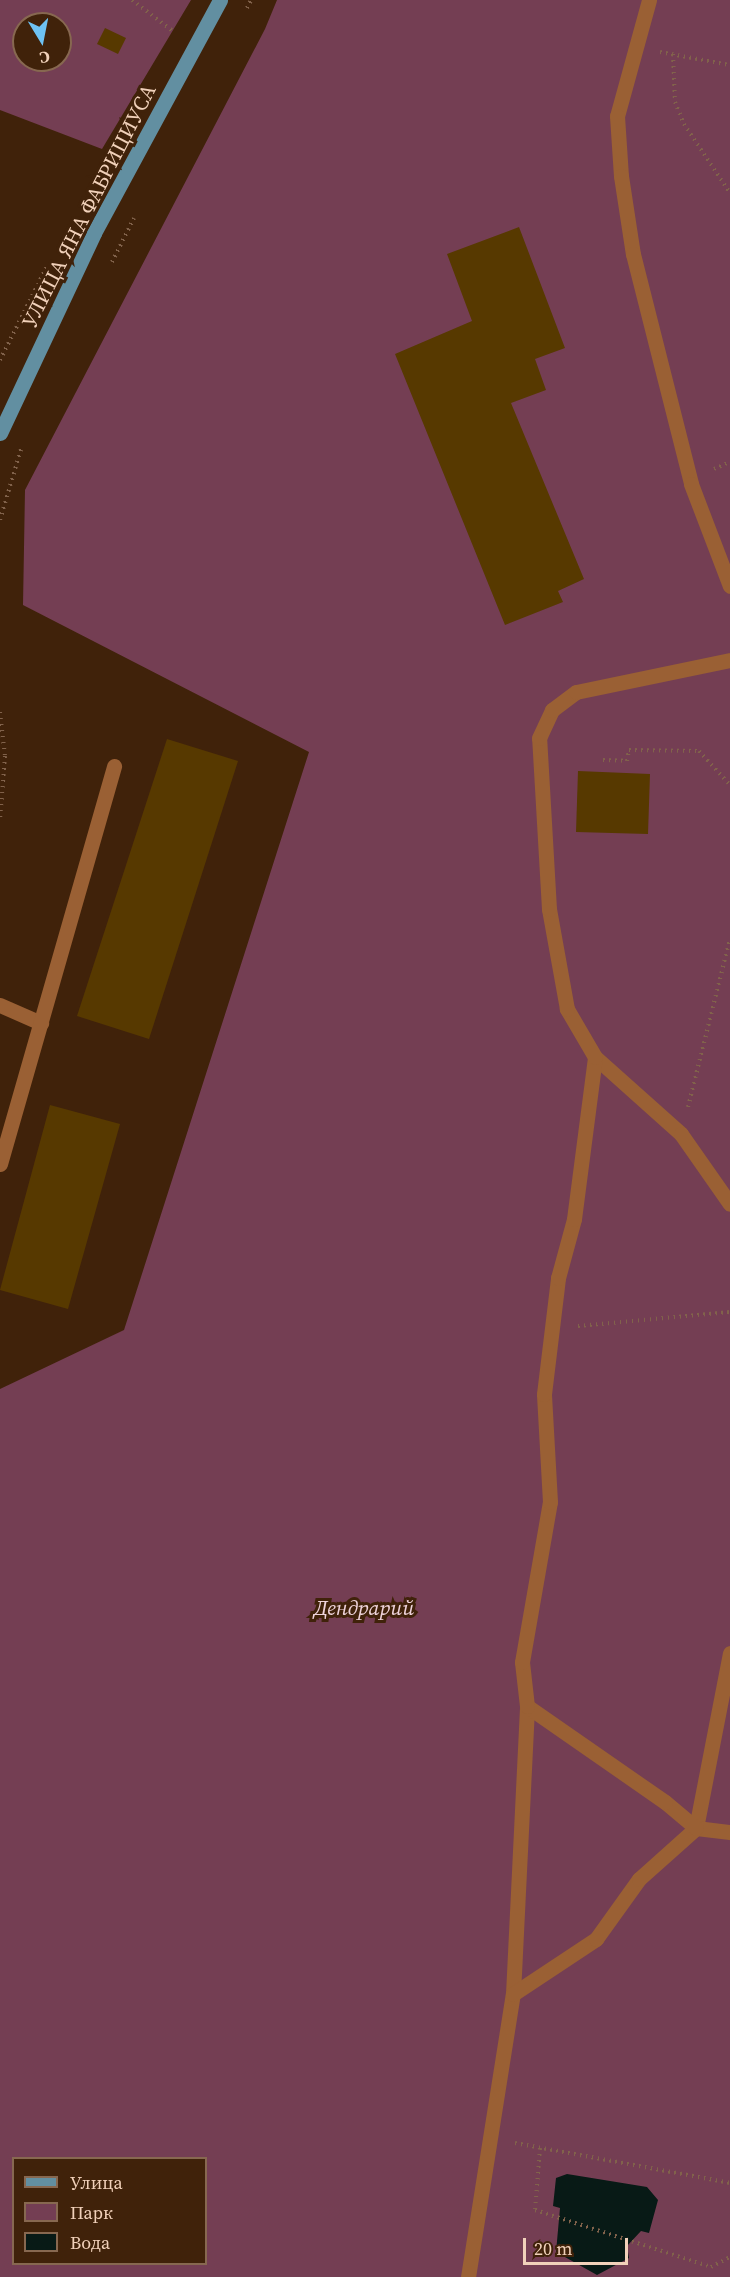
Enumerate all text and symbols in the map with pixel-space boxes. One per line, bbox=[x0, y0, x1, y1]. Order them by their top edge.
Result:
north arrow bbox=[12, 12, 72, 72]
text: С bbox=[38, 46, 52, 69]
street label: УЛИЦА ЯНА ФАБРИЦИУСА bbox=[16, 80, 162, 332]
park label: Дендрарий bbox=[314, 1595, 414, 1621]
legend bbox=[12, 2157, 207, 2265]
text: Улица bbox=[70, 2170, 123, 2195]
text: Парк bbox=[70, 2200, 113, 2225]
scale bar bbox=[526, 2226, 631, 2264]
text: Вода bbox=[70, 2230, 110, 2255]
text: 20 m bbox=[534, 2236, 572, 2261]

